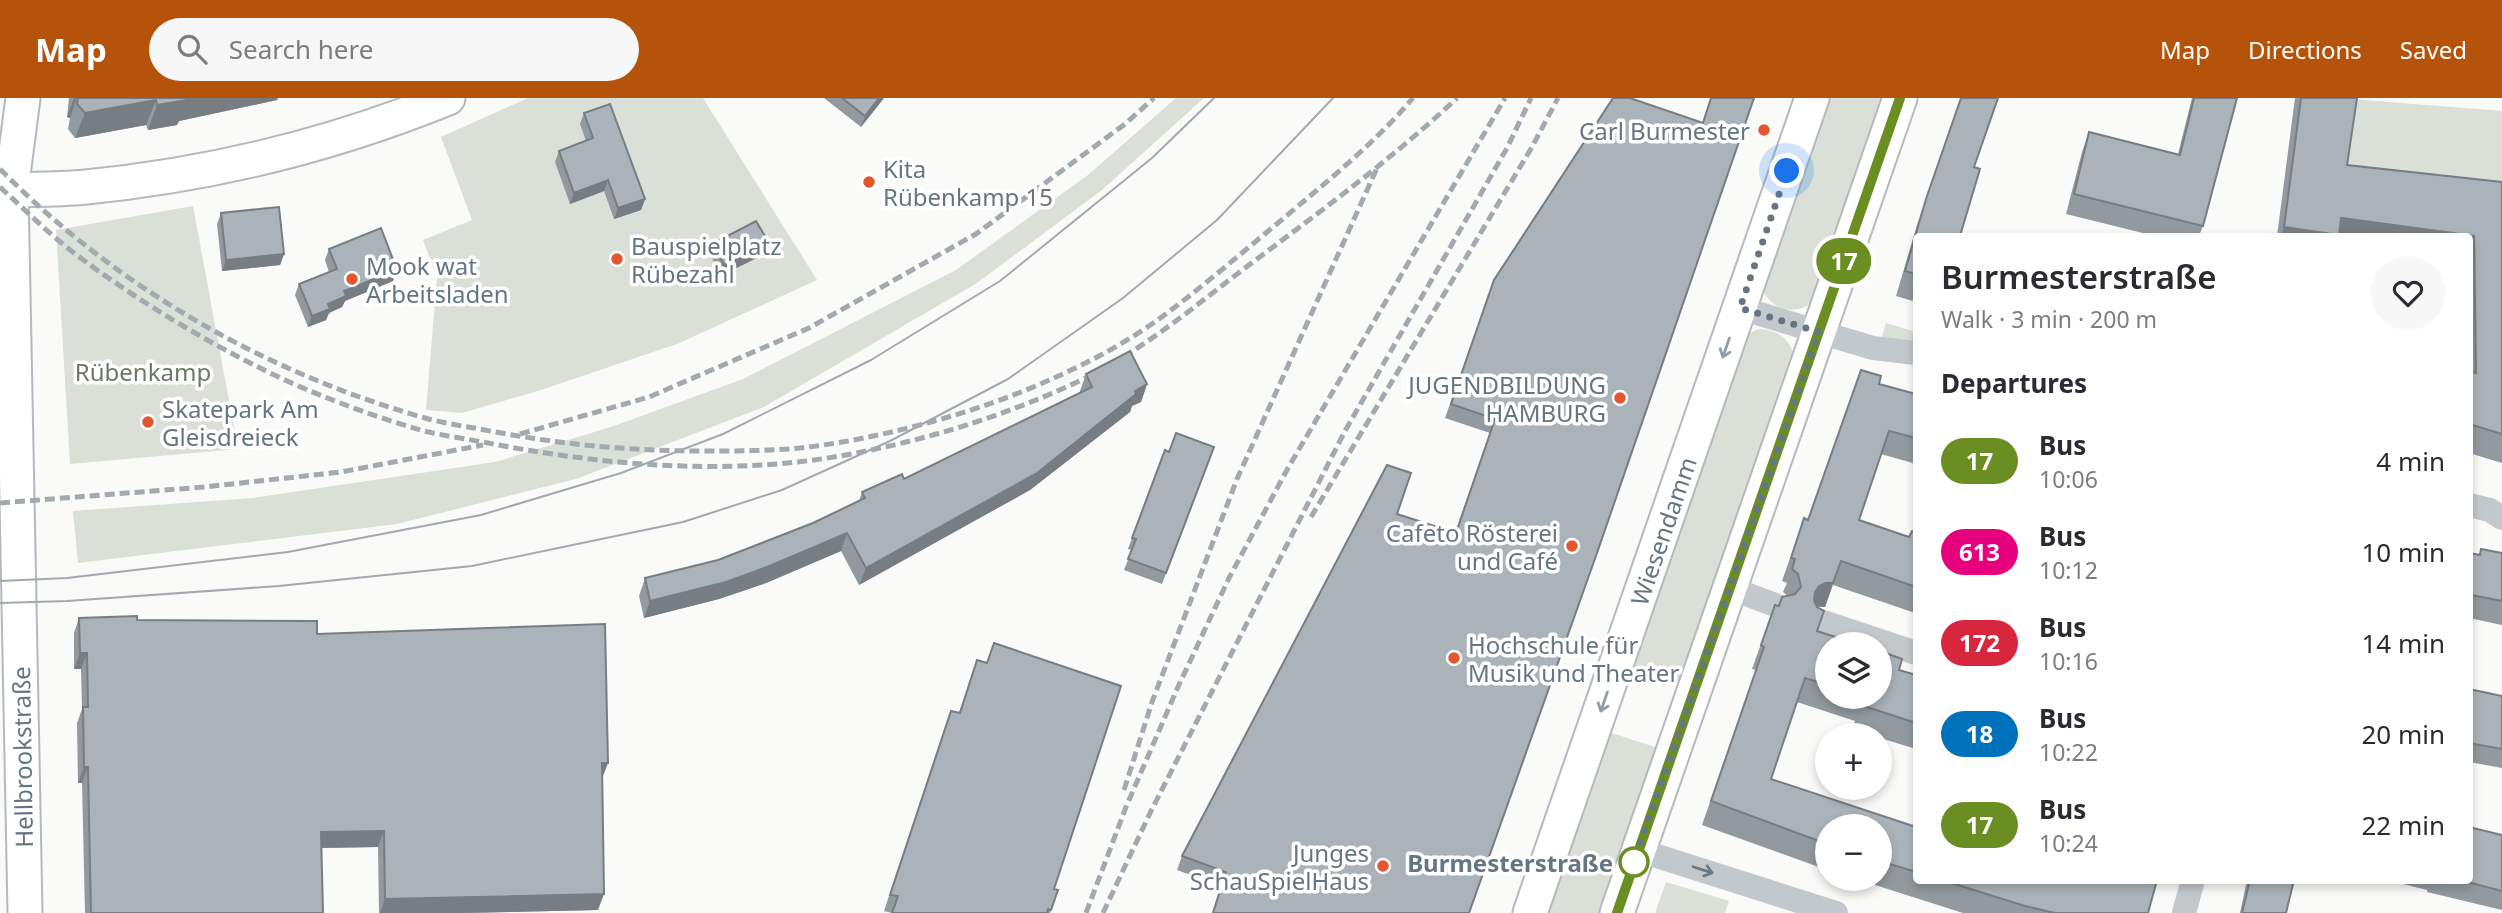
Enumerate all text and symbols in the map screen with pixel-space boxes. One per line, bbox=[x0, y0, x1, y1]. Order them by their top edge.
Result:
search box bbox=[149, 18, 639, 81]
text: Map bbox=[35, 27, 107, 72]
icon: search bbox=[173, 30, 211, 68]
text: Search here bbox=[229, 31, 373, 67]
text: Map bbox=[2160, 33, 2210, 66]
text: Directions bbox=[2248, 33, 2362, 66]
text: Saved bbox=[2400, 33, 2467, 66]
place label: Carl Burmester bbox=[1579, 114, 1750, 147]
marker: Carl Burmester bbox=[1756, 122, 1772, 138]
place label: Kita Rübenkamp 15 bbox=[883, 152, 1053, 213]
your location bbox=[1769, 153, 1804, 188]
marker: Kita Rübenkamp 15 bbox=[861, 174, 877, 190]
place label: Bauspielplatz Rübezahl bbox=[631, 229, 781, 290]
line badge: 17 bbox=[1812, 238, 1876, 284]
text: 17 bbox=[1830, 244, 1858, 277]
place label: Mook wat Arbeitsladen bbox=[366, 249, 509, 310]
marker: Bauspielplatz Rübezahl bbox=[609, 251, 625, 267]
text: Burmesterstraße bbox=[1941, 254, 2217, 299]
button: heart bbox=[2371, 256, 2445, 330]
marker: Mook wat Arbeitsladen bbox=[344, 271, 360, 287]
text: Walk · 3 min · 200 m bbox=[1941, 303, 2157, 335]
one-way arrow bbox=[1719, 336, 1731, 358]
park label: Rübenkamp bbox=[75, 355, 211, 388]
text: Departures bbox=[1941, 365, 2087, 401]
place label: JUGENDBILDUNG HAMBURG bbox=[1406, 368, 1606, 429]
marker: JUGENDBILDUNG HAMBURG bbox=[1612, 390, 1628, 406]
place label: Skatepark Am Gleisdreieck bbox=[162, 392, 319, 453]
marker: Skatepark Am Gleisdreieck bbox=[140, 414, 156, 430]
text: Bus bbox=[2039, 427, 2086, 463]
text: 4 min bbox=[2376, 443, 2445, 479]
text: 17 bbox=[1966, 444, 1993, 477]
street label: Wiesendamm bbox=[1622, 452, 1704, 610]
text: 10:06 bbox=[2039, 463, 2098, 495]
place label: Cafeto Rösterei und Café bbox=[1386, 516, 1558, 577]
text: Bus bbox=[2039, 518, 2086, 554]
text: 10 min bbox=[2361, 534, 2445, 570]
text: 613 bbox=[1959, 535, 2000, 568]
marker: Cafeto Rösterei und Café bbox=[1564, 538, 1580, 554]
text: 10:12 bbox=[2039, 554, 2098, 586]
text: Bus bbox=[2039, 609, 2086, 645]
text: 14 min bbox=[2361, 625, 2445, 661]
text: 172 bbox=[1959, 626, 2000, 659]
place label: Hochschule für Musik und Theater bbox=[1468, 628, 1679, 689]
map controls bbox=[1815, 632, 1892, 891]
button: layers bbox=[1815, 632, 1892, 709]
text: 10:16 bbox=[2039, 645, 2098, 677]
marker: Hochschule für Musik und Theater bbox=[1446, 650, 1462, 666]
street label: Hellbrookstraße bbox=[4, 666, 40, 848]
one-way arrow bbox=[1597, 690, 1609, 712]
text: Bus bbox=[2039, 700, 2086, 736]
text: 20 min bbox=[2361, 716, 2445, 752]
text: 18 bbox=[1966, 717, 1993, 750]
button: + bbox=[1815, 723, 1892, 800]
text: 10:22 bbox=[2039, 736, 2098, 768]
text: Bus bbox=[2039, 791, 2086, 827]
text: 22 min bbox=[2361, 807, 2445, 843]
text: 17 bbox=[1966, 808, 1993, 841]
button: − bbox=[1815, 814, 1892, 891]
text: 10:24 bbox=[2039, 827, 2098, 859]
place label: Junges SchauSpielHaus bbox=[1190, 836, 1369, 897]
place label: Burmesterstraße bbox=[1407, 846, 1613, 879]
marker: Burmesterstraße bbox=[1619, 847, 1649, 877]
marker: Junges SchauSpielHaus bbox=[1375, 858, 1391, 874]
one-way arrow bbox=[1692, 865, 1714, 878]

